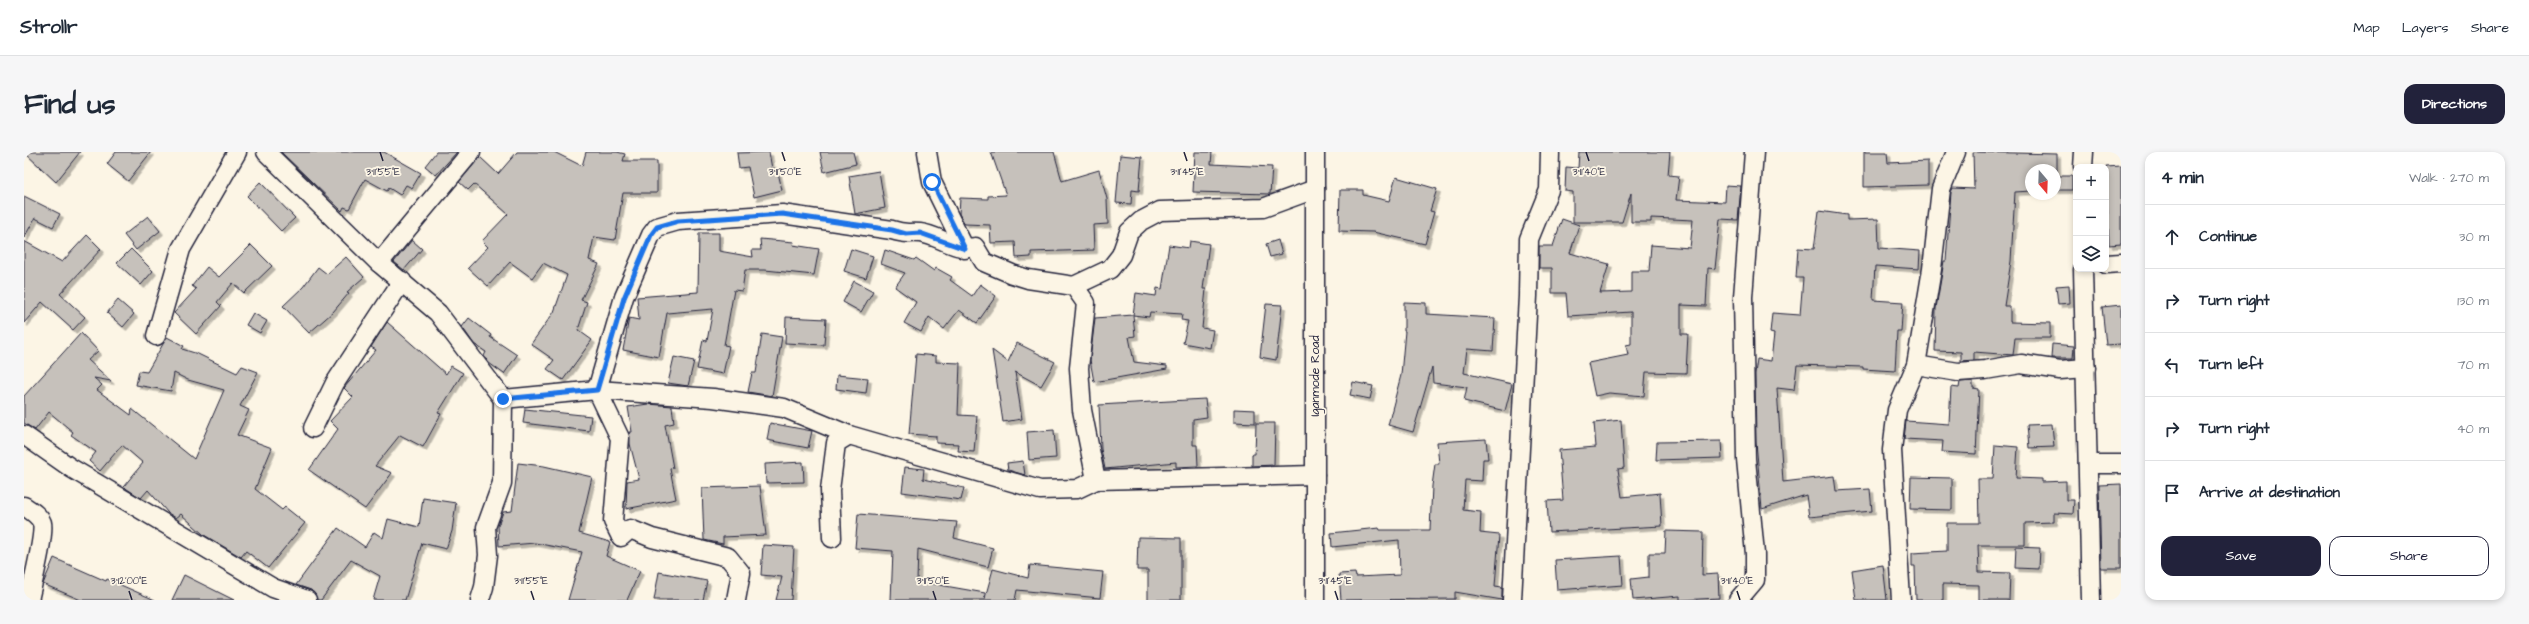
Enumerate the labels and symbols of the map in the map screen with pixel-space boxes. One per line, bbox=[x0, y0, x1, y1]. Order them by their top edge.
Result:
north arrow bbox=[2025, 164, 2061, 200]
text: 3°11'55"E bbox=[366, 165, 400, 179]
text: 3°11'50"E bbox=[768, 165, 802, 179]
text: 3°11'45"E bbox=[1170, 165, 1204, 179]
text: 3°11'40"E bbox=[1573, 165, 1606, 179]
route start bbox=[923, 173, 941, 191]
street label: Iganmode Road bbox=[1307, 335, 1325, 417]
route end bbox=[494, 390, 512, 408]
text: 3°12'00"E bbox=[111, 574, 147, 588]
text: 3°11'55"E bbox=[514, 574, 548, 588]
text: 3°11'50"E bbox=[916, 574, 950, 588]
text: 3°11'45"E bbox=[1318, 574, 1352, 588]
text: 3°11'40"E bbox=[1721, 574, 1754, 588]

